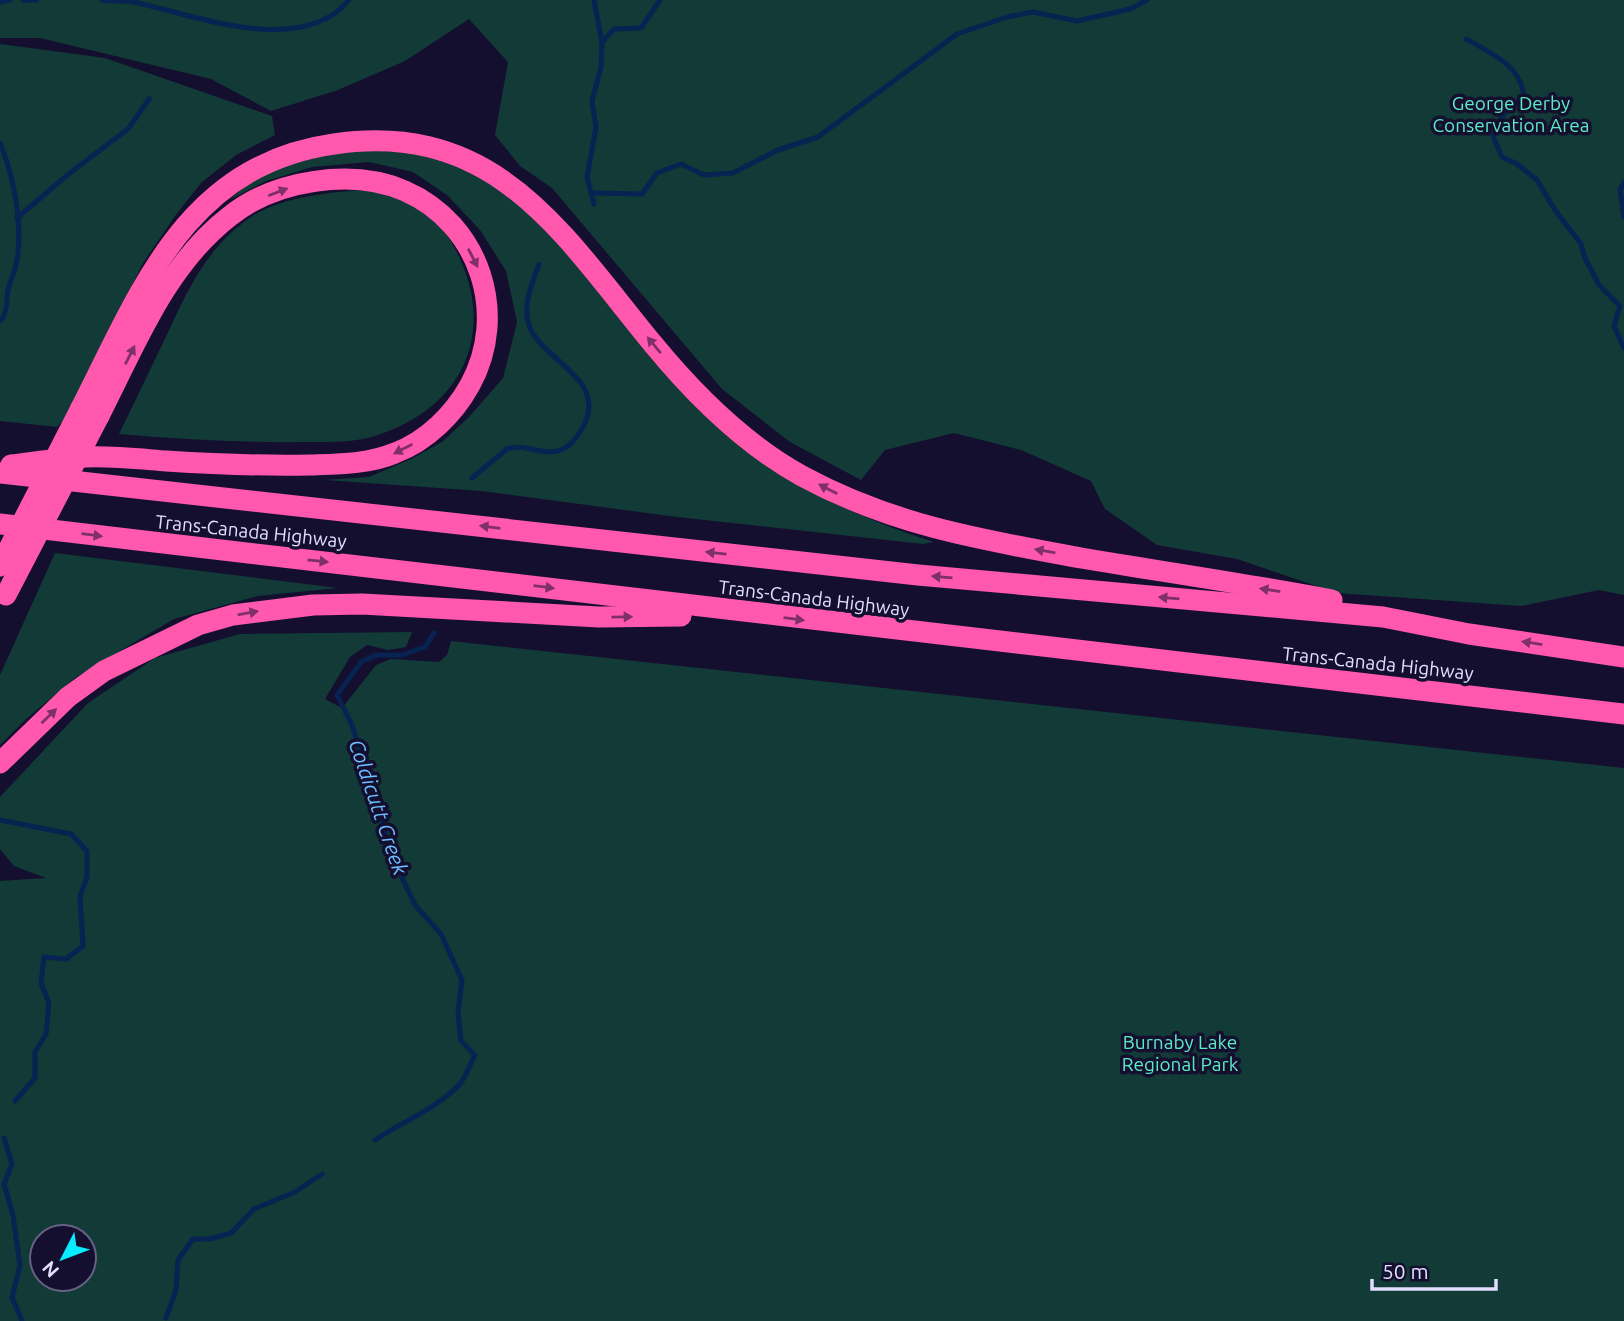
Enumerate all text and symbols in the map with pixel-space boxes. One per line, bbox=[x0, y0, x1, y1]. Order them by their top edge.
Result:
park label: George Derby Conservation Area bbox=[1432, 92, 1590, 136]
one-way arrow bbox=[267, 186, 288, 197]
one-way arrow bbox=[467, 248, 478, 268]
one-way arrow bbox=[646, 336, 662, 354]
one-way arrow bbox=[124, 345, 135, 365]
one-way arrow bbox=[393, 442, 413, 454]
one-way arrow bbox=[818, 483, 838, 495]
street label: Trans-Canada Highway bbox=[154, 510, 348, 552]
one-way arrow bbox=[479, 521, 501, 532]
one-way arrow bbox=[81, 530, 103, 541]
one-way arrow bbox=[1034, 546, 1056, 557]
one-way arrow bbox=[705, 547, 727, 558]
one-way arrow bbox=[307, 556, 329, 567]
one-way arrow bbox=[931, 571, 953, 582]
street label: Trans-Canada Highway bbox=[717, 575, 911, 621]
one-way arrow bbox=[533, 582, 555, 593]
one-way arrow bbox=[1259, 584, 1281, 595]
one-way arrow bbox=[1158, 592, 1180, 603]
one-way arrow bbox=[237, 607, 259, 618]
one-way arrow bbox=[611, 611, 633, 623]
one-way arrow bbox=[783, 613, 805, 624]
one-way arrow bbox=[1521, 637, 1543, 648]
street label: Trans-Canada Highway bbox=[1281, 642, 1475, 684]
one-way arrow bbox=[40, 708, 57, 724]
water label: Coldicutt Creek bbox=[345, 736, 414, 878]
park label: Burnaby Lake Regional Park bbox=[1122, 1031, 1239, 1075]
north arrow bbox=[28, 1223, 98, 1293]
scale bar bbox=[1372, 1248, 1496, 1292]
text: N bbox=[37, 1257, 63, 1282]
text: 50 m bbox=[1382, 1259, 1429, 1283]

